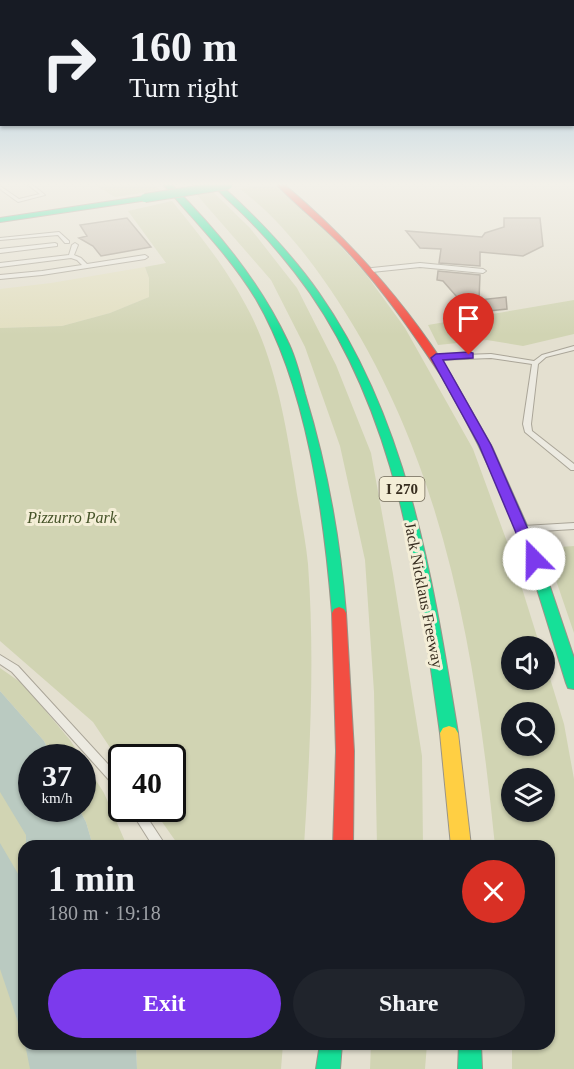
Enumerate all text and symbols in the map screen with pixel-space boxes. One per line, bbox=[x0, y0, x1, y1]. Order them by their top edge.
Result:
icon: right bbox=[30, 24, 108, 102]
text: 160 m bbox=[129, 24, 238, 70]
text: Turn right bbox=[129, 73, 238, 103]
pin bbox=[443, 293, 494, 355]
icon: arrive bbox=[452, 302, 485, 335]
road number: I 270 bbox=[380, 477, 424, 501]
park label: Pizzurro Park bbox=[26, 509, 118, 526]
street label: Jack Nicklaus Freeway bbox=[401, 521, 447, 670]
position arrow bbox=[502, 527, 566, 591]
map controls bbox=[501, 636, 555, 822]
button: sound bbox=[501, 636, 555, 690]
button: search bbox=[501, 702, 555, 756]
speed limit sign: 40 bbox=[108, 744, 186, 822]
text: 37 bbox=[42, 759, 72, 792]
button: layers bbox=[501, 768, 555, 822]
text: km/h bbox=[42, 790, 72, 806]
text: 1 min bbox=[48, 859, 135, 899]
button: close bbox=[462, 860, 525, 923]
text: 180 m · 19:18 bbox=[48, 902, 161, 924]
button: Exit bbox=[48, 969, 281, 1038]
button: Share bbox=[293, 969, 525, 1038]

